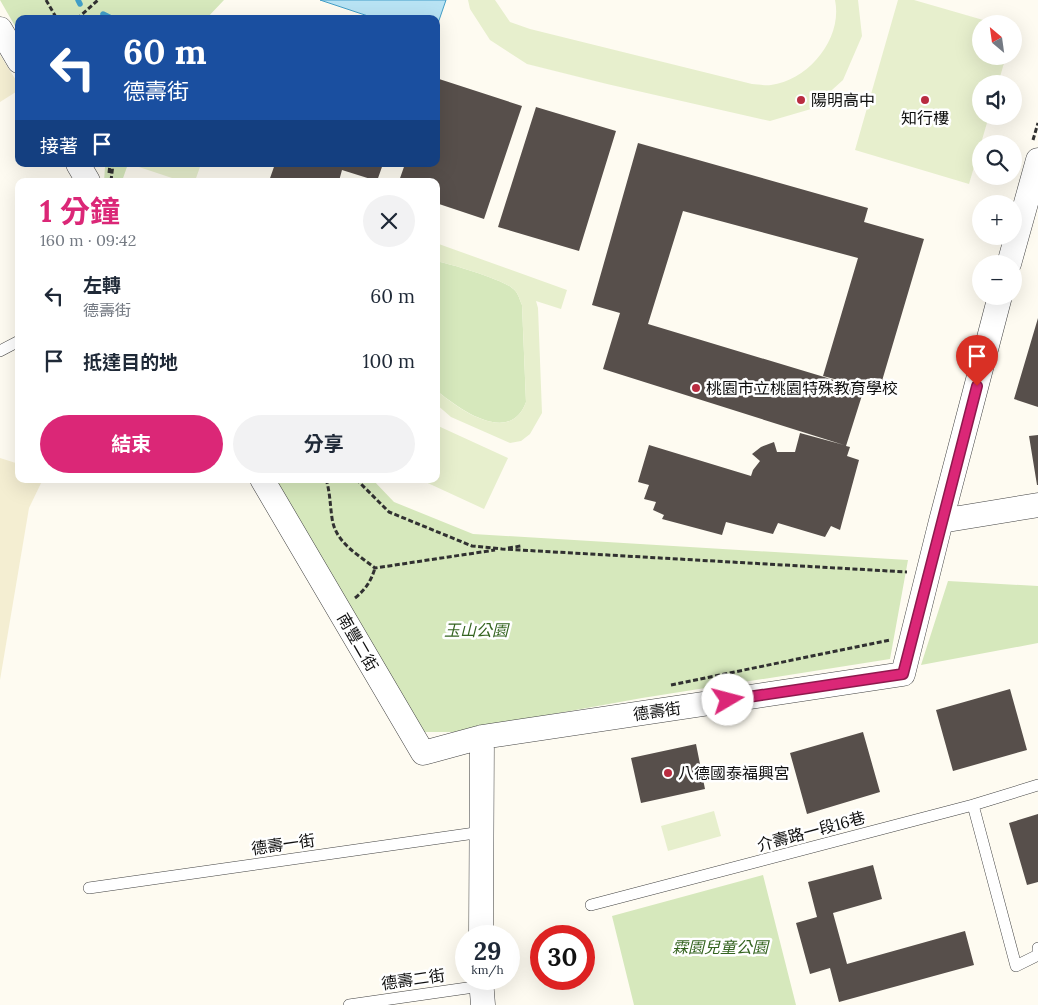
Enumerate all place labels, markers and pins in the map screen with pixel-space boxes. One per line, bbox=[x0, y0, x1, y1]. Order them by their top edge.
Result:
place label: 陽明高中 bbox=[811, 90, 875, 110]
marker: 陽明高中 bbox=[795, 94, 807, 106]
marker: 知行樓 bbox=[919, 94, 931, 106]
place label: 知行樓 bbox=[901, 108, 949, 128]
pin bbox=[956, 335, 998, 386]
place label: 桃園市立桃園特殊教育學校 bbox=[706, 378, 898, 398]
marker: 桃園市立桃園特殊教育學校 bbox=[690, 382, 702, 394]
place label: 八德國泰福興宮 bbox=[678, 763, 790, 783]
marker: 八德國泰福興宮 bbox=[662, 767, 674, 779]

